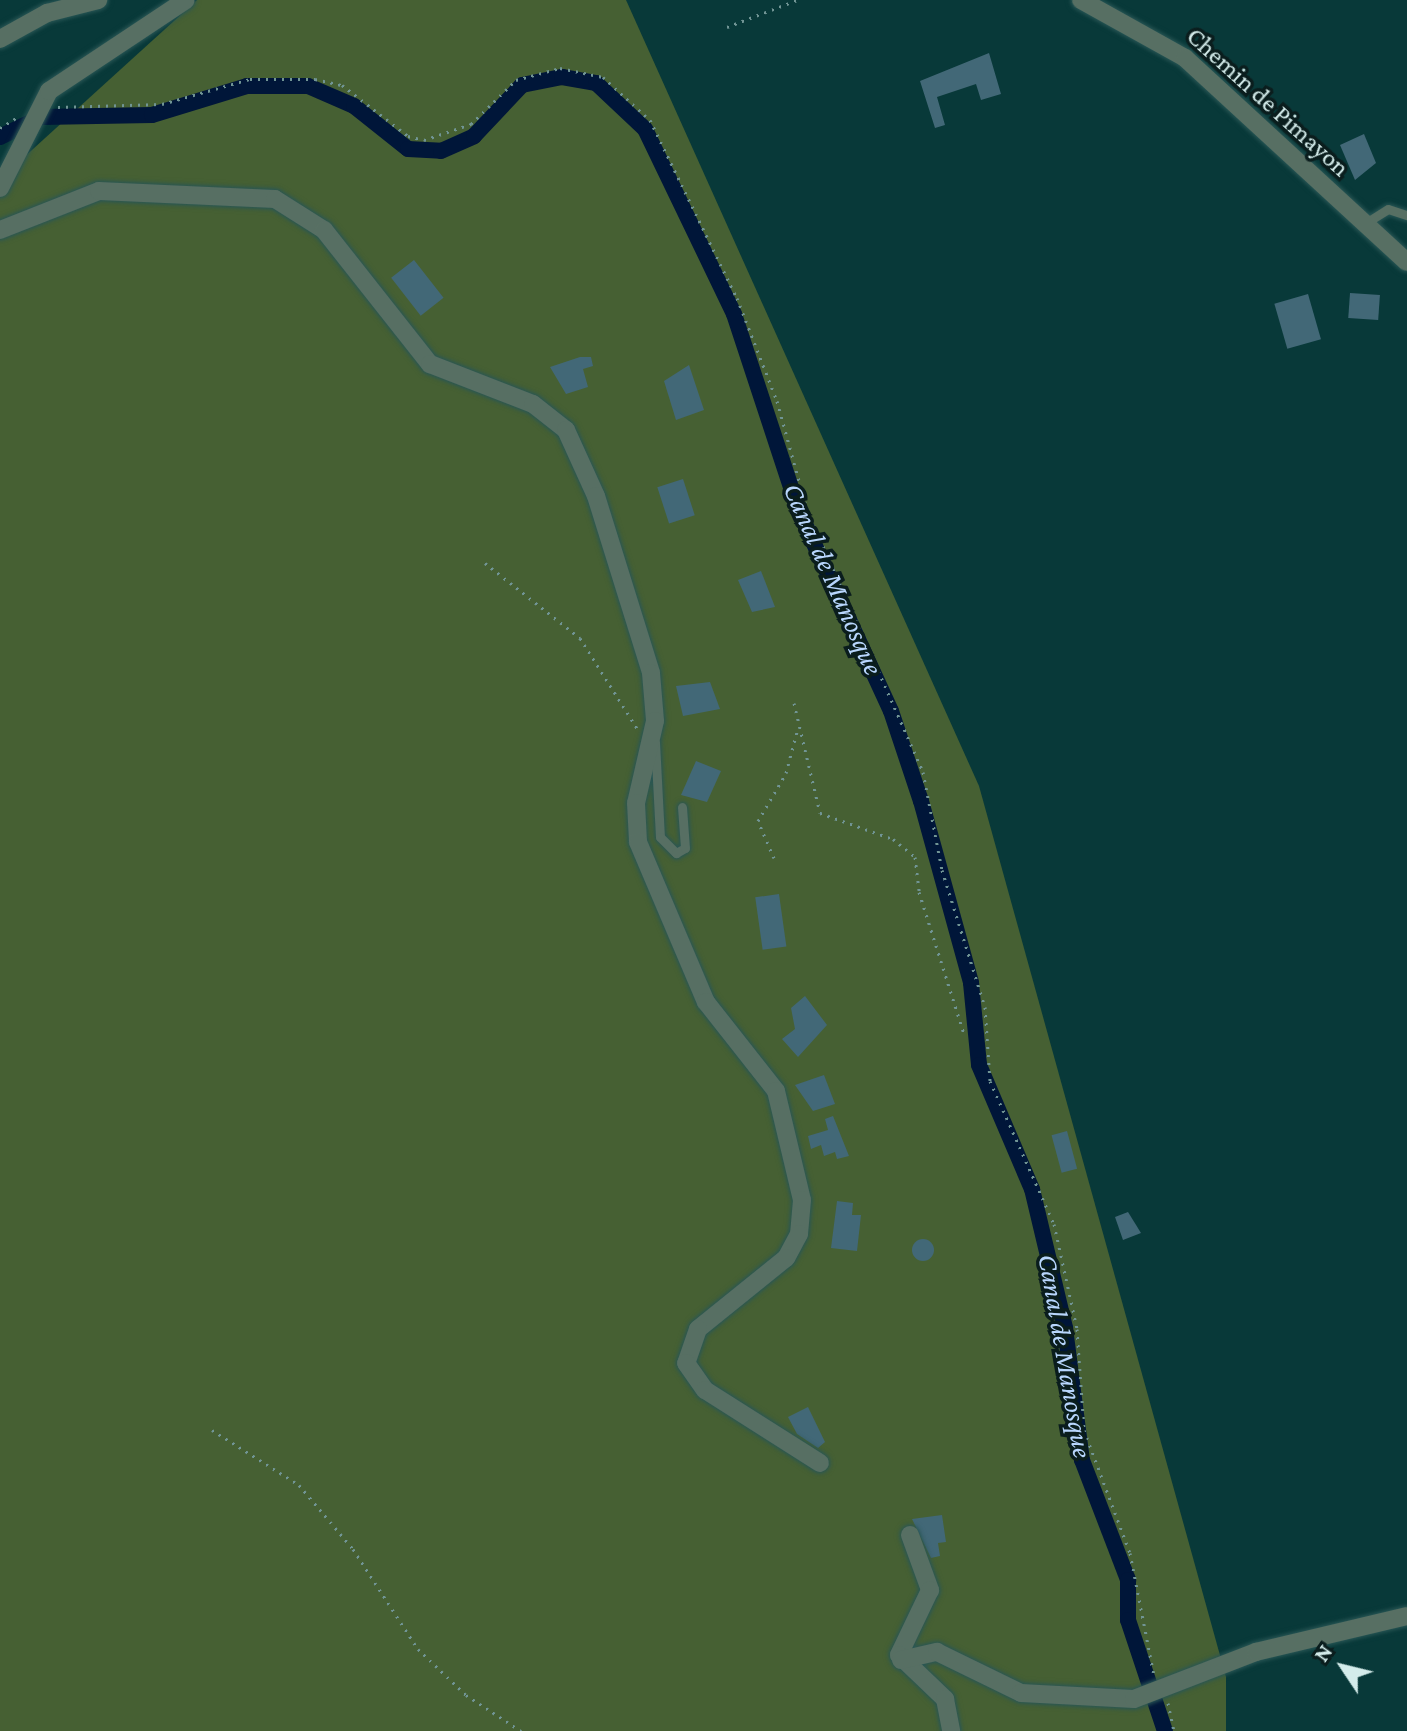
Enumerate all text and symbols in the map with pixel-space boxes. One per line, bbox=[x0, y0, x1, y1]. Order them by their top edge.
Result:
street label: Chemin de Pimayon bbox=[1180, 21, 1356, 183]
water label: Canal de Manosque bbox=[776, 478, 890, 680]
water label: Canal de Manosque bbox=[1031, 1251, 1099, 1461]
north arrow bbox=[1303, 1627, 1383, 1707]
text: N bbox=[1308, 1640, 1337, 1666]

